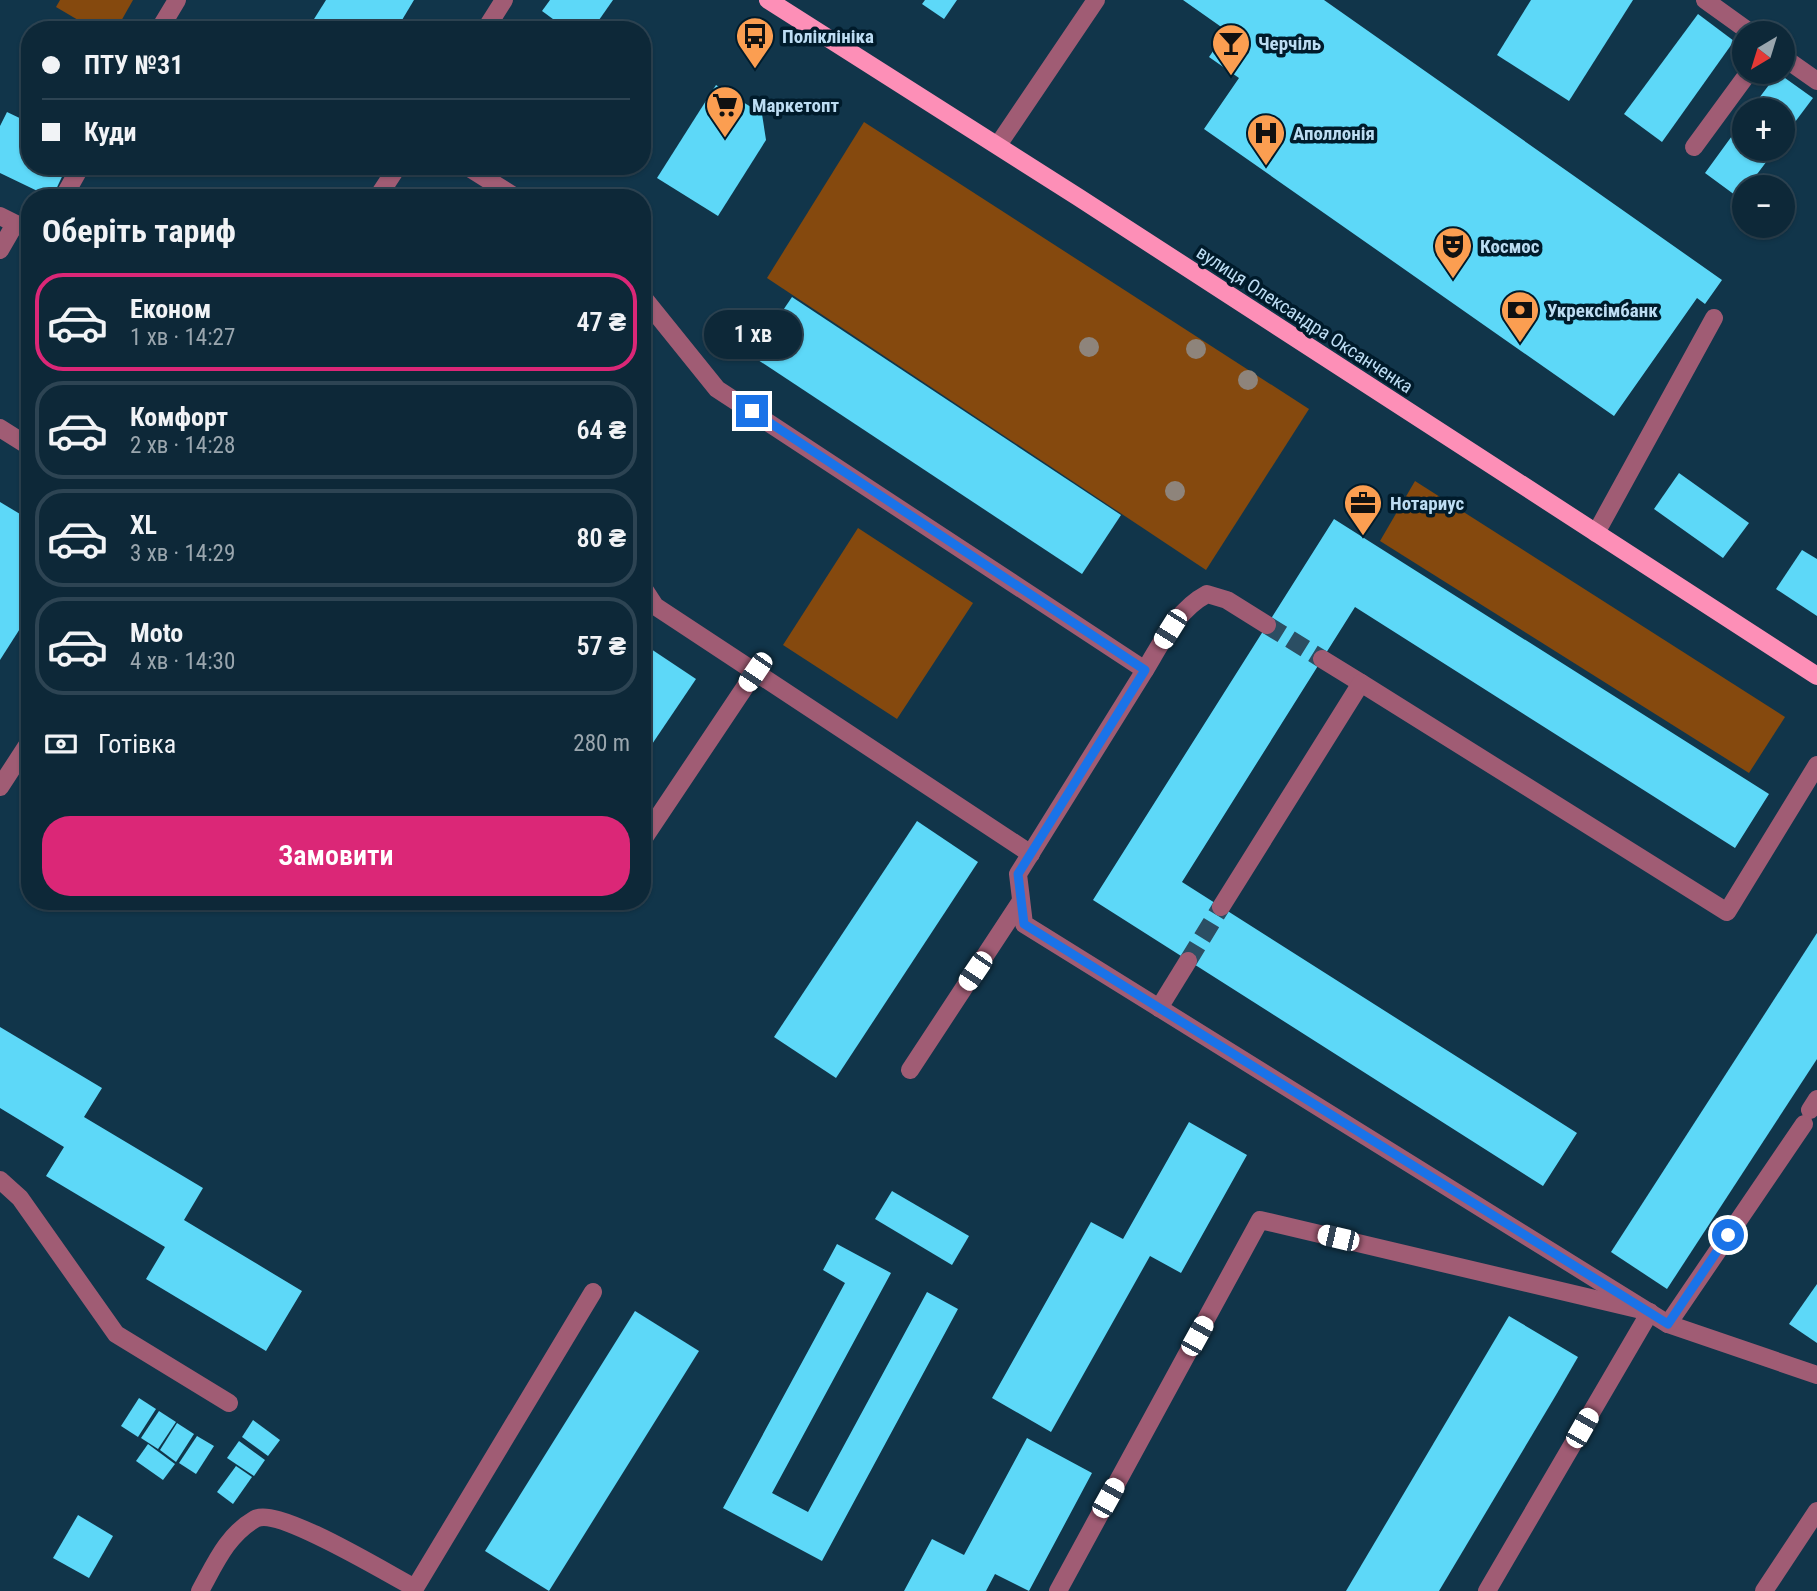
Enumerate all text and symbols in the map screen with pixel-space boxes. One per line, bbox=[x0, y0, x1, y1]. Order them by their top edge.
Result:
bus stop icon: Поліклініка bbox=[734, 15, 776, 70]
north arrow bbox=[1732, 21, 1796, 84]
map controls bbox=[1732, 21, 1795, 238]
bar icon: Черчіль bbox=[1210, 22, 1252, 77]
place label: Поліклініка bbox=[782, 25, 874, 48]
place label: Черчіль bbox=[1258, 32, 1321, 55]
text: ПТУ №31 bbox=[84, 50, 183, 80]
supermarket icon: Маркетопт bbox=[704, 84, 746, 139]
place label: Маркетопт bbox=[752, 94, 839, 117]
button: + bbox=[1732, 98, 1795, 161]
hospital icon: Аполлонія bbox=[1245, 112, 1287, 167]
text: Куди bbox=[84, 117, 136, 147]
place label: Аполлонія bbox=[1293, 122, 1375, 145]
button: − bbox=[1732, 175, 1795, 238]
text: Оберіть тариф bbox=[42, 212, 236, 250]
theatre icon: Космос bbox=[1432, 225, 1474, 280]
place label: Космос bbox=[1480, 235, 1540, 258]
street label: вулиця Олександра Оксанченка bbox=[1192, 241, 1417, 398]
bank icon: Укрексімбанк bbox=[1499, 289, 1541, 344]
icon: car bbox=[46, 291, 109, 354]
text: Економ bbox=[130, 294, 211, 324]
place label: Укрексімбанк bbox=[1547, 299, 1658, 322]
text: 47 ₴ bbox=[577, 307, 626, 337]
callout: 1 хв bbox=[703, 310, 801, 358]
text: 1 хв bbox=[734, 321, 772, 348]
text: 1 хв · 14:27 bbox=[130, 324, 235, 351]
route end bbox=[736, 395, 768, 427]
icon: car bbox=[46, 399, 109, 462]
text: Комфорт bbox=[130, 402, 228, 432]
text: 64 ₴ bbox=[577, 415, 626, 445]
text: 2 хв · 14:28 bbox=[130, 432, 235, 459]
office icon: Нотариус bbox=[1342, 482, 1384, 537]
place label: Нотариус bbox=[1390, 492, 1465, 515]
icon: car bbox=[46, 507, 109, 570]
text: XL bbox=[130, 510, 157, 540]
text: 80 ₴ bbox=[577, 523, 626, 553]
text: 3 хв · 14:29 bbox=[130, 540, 235, 567]
car bbox=[1150, 606, 1191, 652]
icon: car bbox=[46, 615, 109, 678]
text: Moto bbox=[130, 618, 183, 648]
text: 57 ₴ bbox=[577, 631, 626, 661]
text: 4 хв · 14:30 bbox=[130, 648, 235, 675]
car bbox=[735, 649, 776, 695]
icon: cash bbox=[42, 725, 80, 763]
text: Готівка bbox=[98, 729, 176, 759]
text: 280 m bbox=[573, 730, 630, 757]
button: Замовити bbox=[42, 816, 630, 896]
car bbox=[955, 948, 996, 994]
route start bbox=[1712, 1219, 1744, 1251]
car bbox=[1316, 1223, 1361, 1253]
car bbox=[1178, 1313, 1217, 1359]
car bbox=[1563, 1405, 1602, 1451]
car bbox=[1089, 1475, 1128, 1521]

